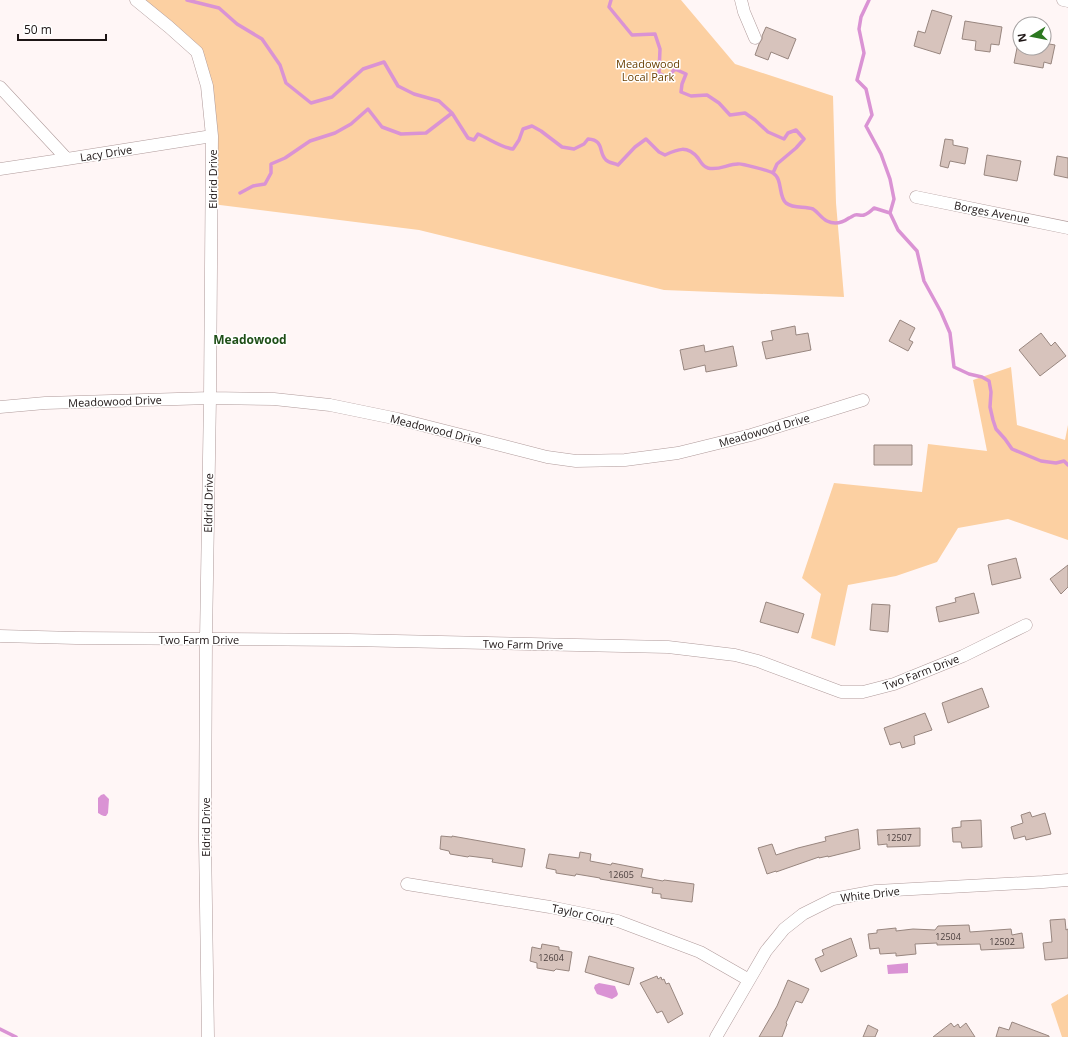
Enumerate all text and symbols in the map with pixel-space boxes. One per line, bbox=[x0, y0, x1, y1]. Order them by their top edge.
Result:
scale bar bbox=[18, 16, 106, 42]
north arrow bbox=[1012, 16, 1052, 56]
text: 50 m bbox=[24, 21, 52, 38]
text: N bbox=[1013, 32, 1030, 44]
park label: Meadowood Local Park bbox=[616, 56, 680, 84]
street label: Lacy Drive bbox=[79, 141, 133, 165]
street label: Eldrid Drive bbox=[205, 149, 220, 209]
street label: Borges Avenue bbox=[953, 197, 1031, 227]
district label: Meadowood bbox=[213, 331, 287, 348]
street label: Meadowood Drive bbox=[68, 392, 162, 410]
street label: Meadowood Drive bbox=[389, 410, 483, 448]
street label: Meadowood Drive bbox=[717, 410, 811, 450]
street label: Eldrid Drive bbox=[200, 473, 216, 533]
street label: Two Farm Drive bbox=[159, 632, 239, 647]
street label: Two Farm Drive bbox=[483, 636, 563, 652]
street label: Two Farm Drive bbox=[881, 651, 961, 693]
street label: Eldrid Drive bbox=[198, 797, 213, 857]
house number: 12507 bbox=[886, 831, 912, 844]
house number: 12605 bbox=[608, 868, 634, 881]
street label: White Drive bbox=[840, 883, 900, 905]
street label: Taylor Court bbox=[551, 900, 616, 928]
house number: 12504 bbox=[935, 930, 961, 943]
house number: 12502 bbox=[989, 935, 1015, 948]
house number: 12604 bbox=[538, 951, 564, 964]

